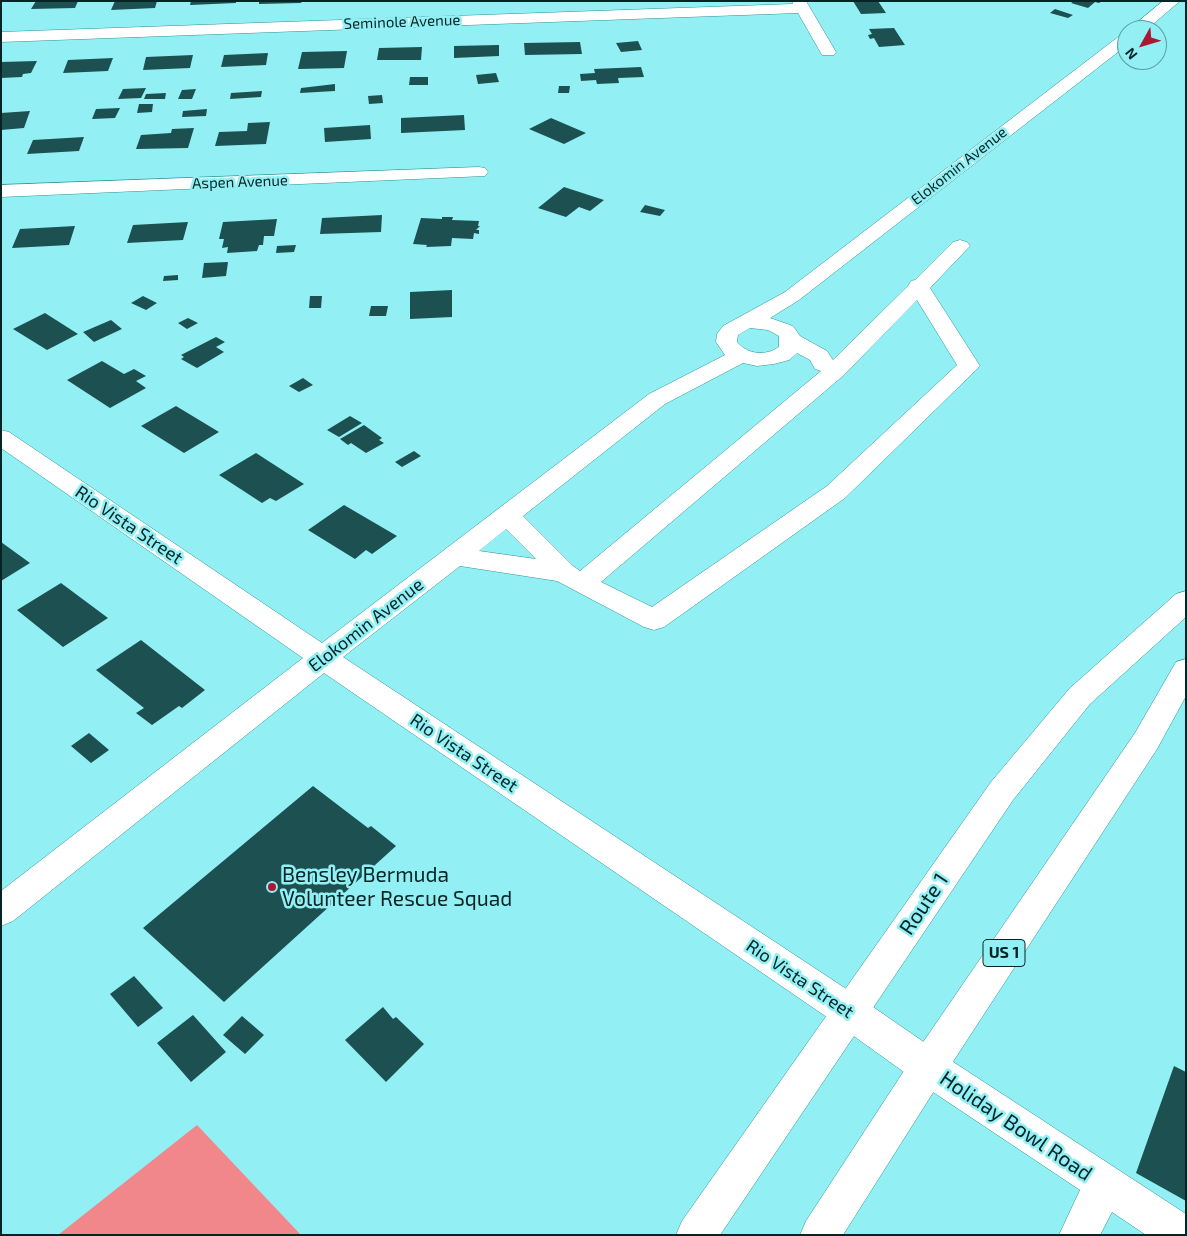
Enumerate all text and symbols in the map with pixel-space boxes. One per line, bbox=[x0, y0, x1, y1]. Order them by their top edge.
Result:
street label: Seminole Avenue bbox=[343, 11, 461, 33]
north arrow bbox=[1117, 20, 1167, 70]
text: N bbox=[1121, 45, 1141, 63]
street label: Elokomin Avenue bbox=[908, 123, 1010, 209]
street label: Aspen Avenue bbox=[192, 171, 288, 193]
street label: Rio Vista Street bbox=[71, 481, 187, 569]
street label: Elokomin Avenue bbox=[304, 573, 428, 677]
street label: Rio Vista Street bbox=[406, 709, 522, 797]
place label: Bensley Bermuda Volunteer Rescue Squad bbox=[282, 862, 512, 912]
street label: Route 1 bbox=[894, 868, 954, 940]
marker: Bensley Bermuda Volunteer Rescue Squad bbox=[266, 881, 278, 893]
street label: Rio Vista Street bbox=[742, 935, 858, 1023]
road number: US 1 bbox=[983, 940, 1025, 966]
street label: Holiday Bowl Road bbox=[935, 1066, 1097, 1186]

